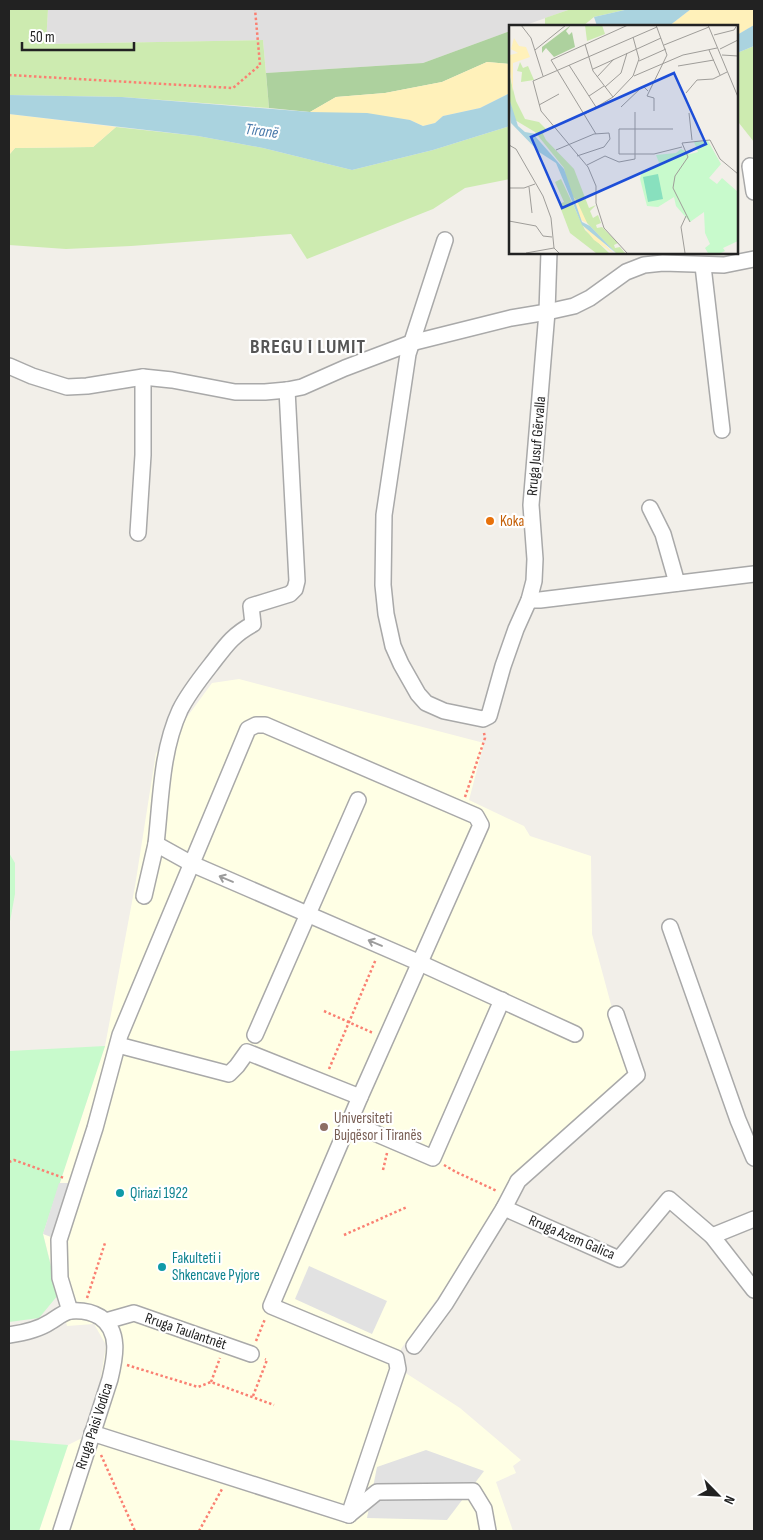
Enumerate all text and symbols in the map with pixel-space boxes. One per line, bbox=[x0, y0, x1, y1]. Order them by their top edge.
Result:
scale bar bbox=[22, 20, 135, 52]
inset map bbox=[509, 25, 738, 254]
text: 50 m bbox=[30, 28, 55, 47]
water label: Tiranë bbox=[244, 120, 280, 143]
district label: BREGU I LUMIT bbox=[250, 335, 366, 359]
street label: Rruga Jusuf Gërvalla bbox=[523, 395, 550, 497]
place label: Koka bbox=[500, 512, 524, 531]
marker: Koka bbox=[484, 515, 496, 527]
one-way arrow bbox=[219, 873, 234, 883]
one-way arrow bbox=[368, 938, 383, 948]
place label: Universiteti Bujqësor i Tiranës bbox=[334, 1109, 422, 1145]
marker: Universiteti Bujqësor i Tiranës bbox=[318, 1121, 330, 1133]
place label: Qiriazi 1922 bbox=[130, 1184, 188, 1203]
marker: Qiriazi 1922 bbox=[114, 1187, 126, 1199]
street label: Rruga Azem Galica bbox=[526, 1211, 618, 1264]
place label: Fakulteti i Shkencave Pyjore bbox=[172, 1249, 260, 1285]
marker: Fakulteti i Shkencave Pyjore bbox=[156, 1261, 168, 1273]
street label: Rruga Taulantnët bbox=[142, 1309, 230, 1354]
street label: Rruga Paisi Vodica bbox=[72, 1380, 117, 1472]
north arrow bbox=[693, 1470, 743, 1520]
text: N bbox=[720, 1493, 739, 1507]

